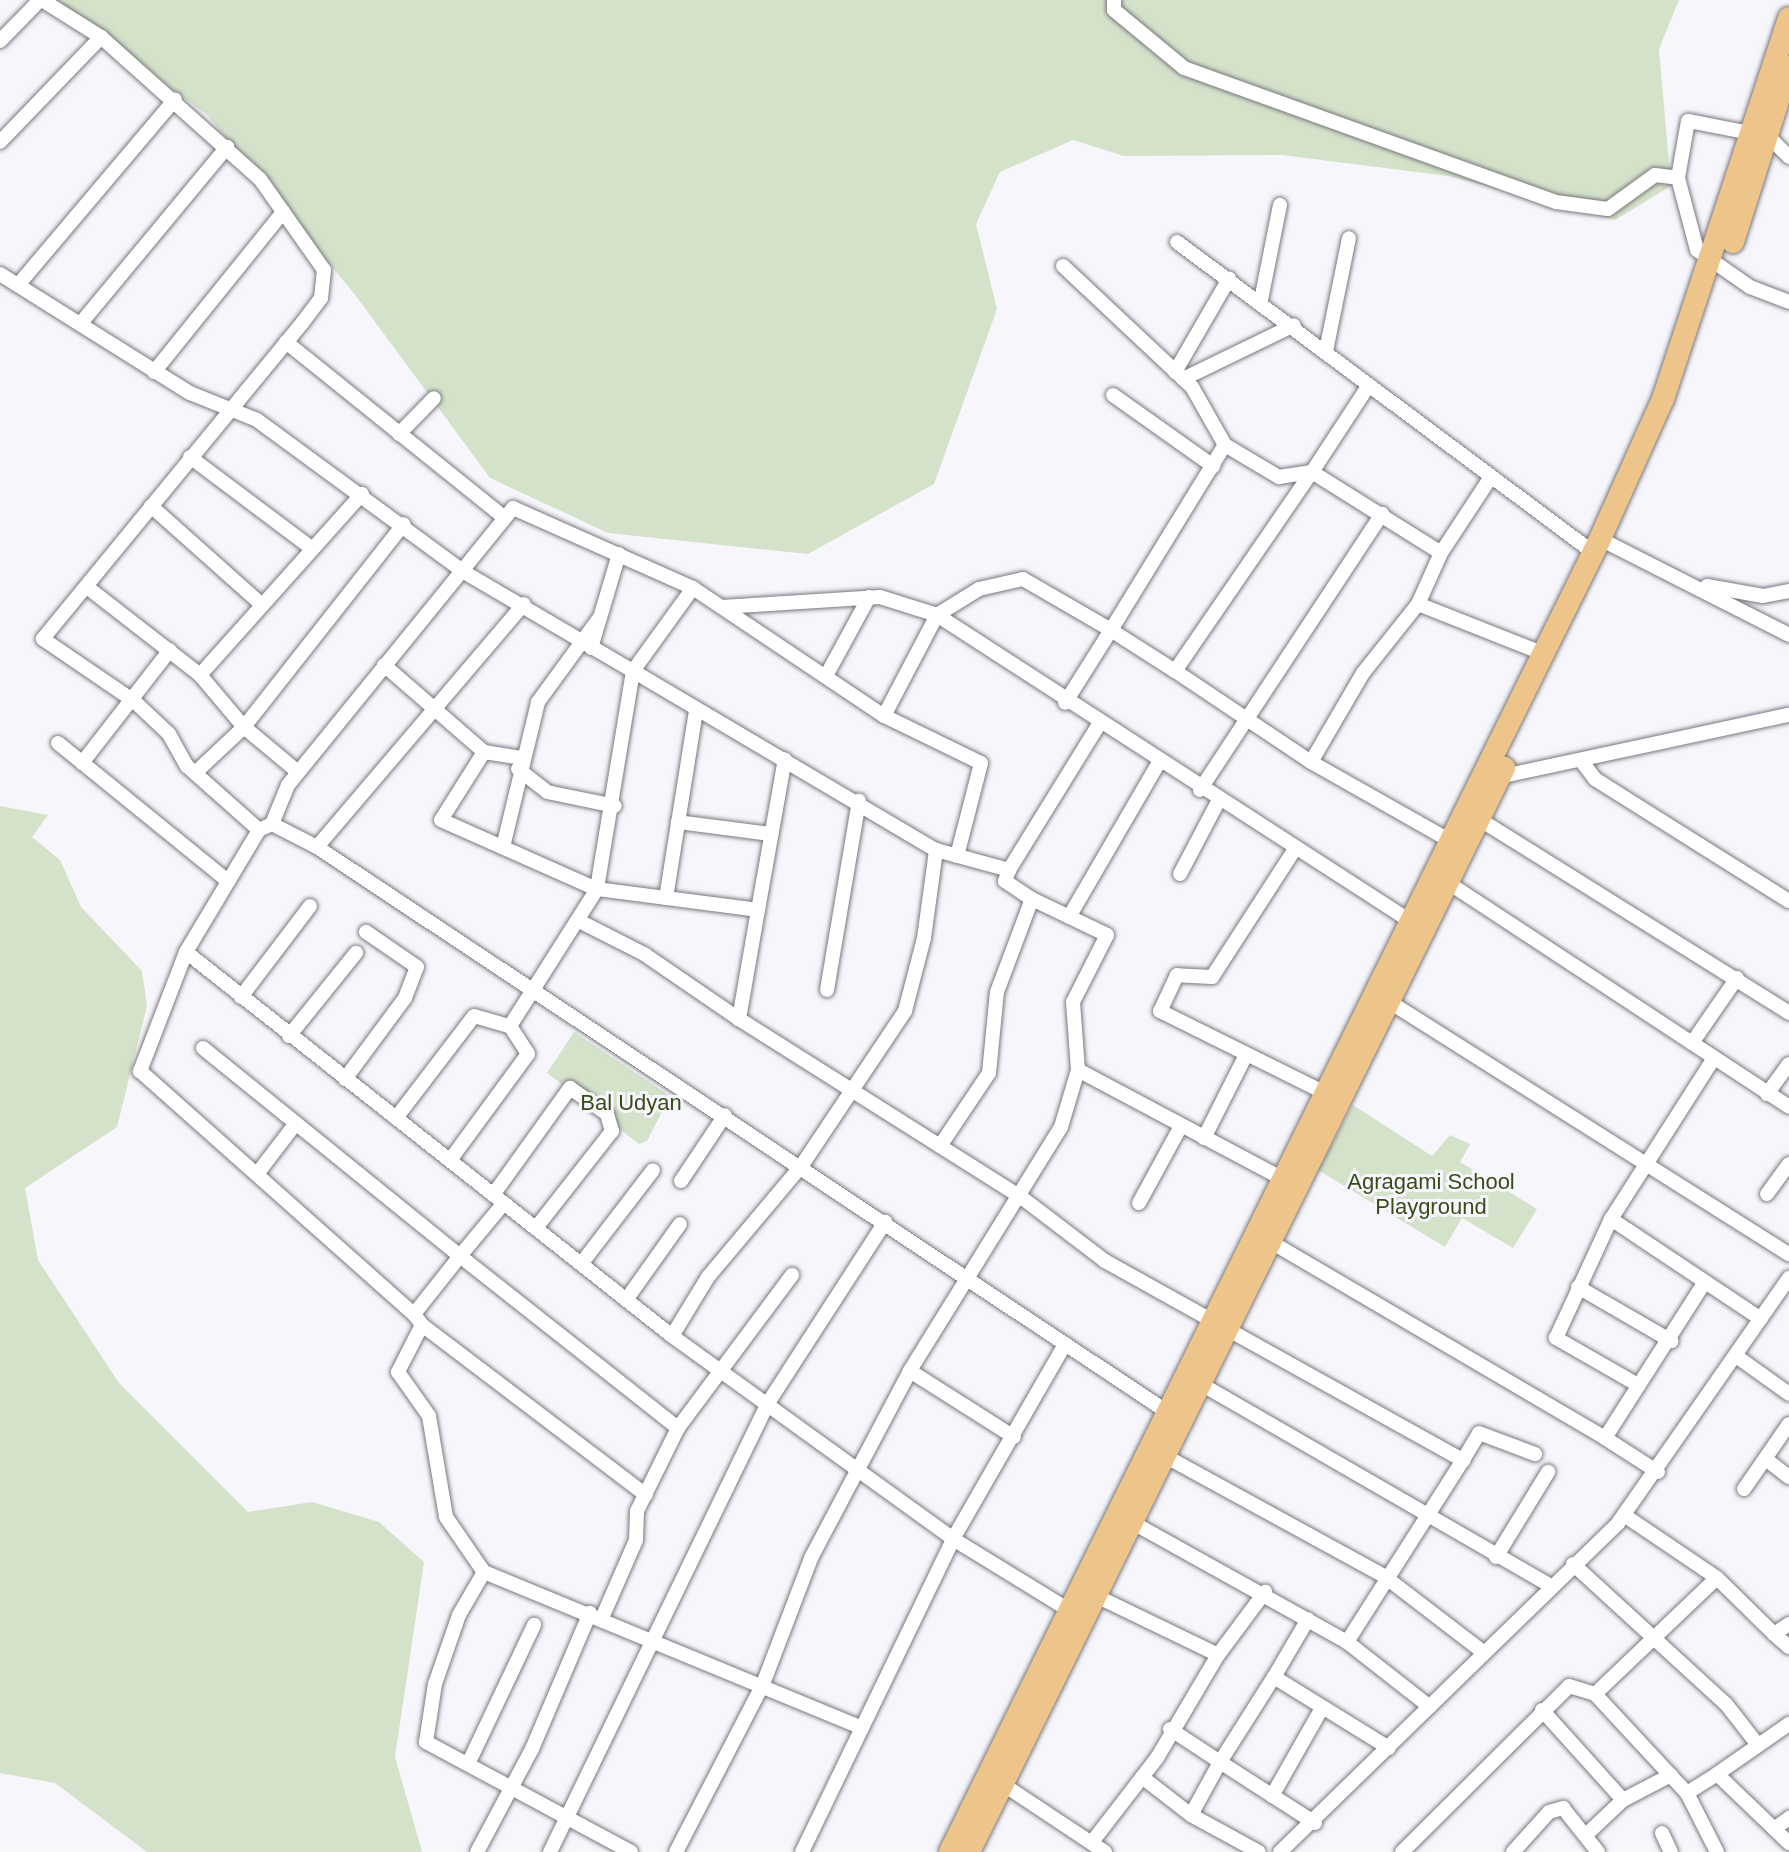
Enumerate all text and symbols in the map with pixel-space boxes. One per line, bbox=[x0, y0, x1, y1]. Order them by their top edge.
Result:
park label: Bal Udyan bbox=[580, 1090, 682, 1116]
park label: Agragami School Playground bbox=[1347, 1168, 1515, 1220]

